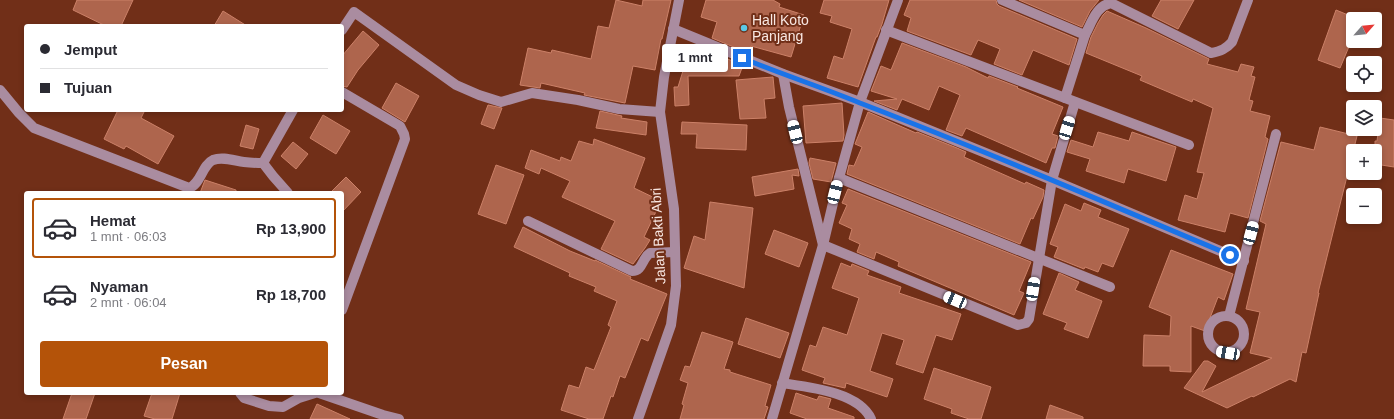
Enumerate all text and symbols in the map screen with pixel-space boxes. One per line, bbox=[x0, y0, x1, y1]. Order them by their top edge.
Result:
place label: Hall Koto Panjang bbox=[752, 12, 809, 44]
north arrow bbox=[1346, 12, 1382, 48]
map controls bbox=[1346, 12, 1382, 224]
marker: Hall Koto Panjang bbox=[739, 23, 749, 33]
text: Jemput bbox=[64, 41, 117, 58]
callout: 1 mnt bbox=[662, 44, 728, 72]
route end bbox=[733, 49, 751, 67]
text: 1 mnt bbox=[678, 50, 712, 65]
button: locate bbox=[1346, 56, 1382, 92]
text: Tujuan bbox=[64, 79, 112, 96]
button: layers bbox=[1346, 100, 1382, 136]
car bbox=[1058, 115, 1076, 141]
car bbox=[786, 119, 804, 145]
button: + bbox=[1346, 144, 1382, 180]
car bbox=[826, 179, 844, 205]
street label: Jalan Bakti Abri bbox=[647, 187, 669, 285]
button: − bbox=[1346, 188, 1382, 224]
icon: car bbox=[42, 210, 78, 246]
text: Hemat bbox=[90, 212, 136, 229]
text: Rp 13,900 bbox=[256, 220, 326, 237]
car bbox=[1242, 220, 1260, 246]
text: 1 mnt · 06:03 bbox=[90, 229, 167, 244]
route start bbox=[1221, 246, 1239, 264]
icon: car bbox=[42, 276, 78, 312]
car bbox=[1025, 276, 1041, 302]
text: Nyaman bbox=[90, 278, 148, 295]
text: Rp 18,700 bbox=[256, 286, 326, 303]
car bbox=[942, 290, 968, 310]
text: 2 mnt · 06:04 bbox=[90, 295, 167, 310]
button: Pesan bbox=[40, 341, 328, 387]
car bbox=[1215, 345, 1241, 361]

